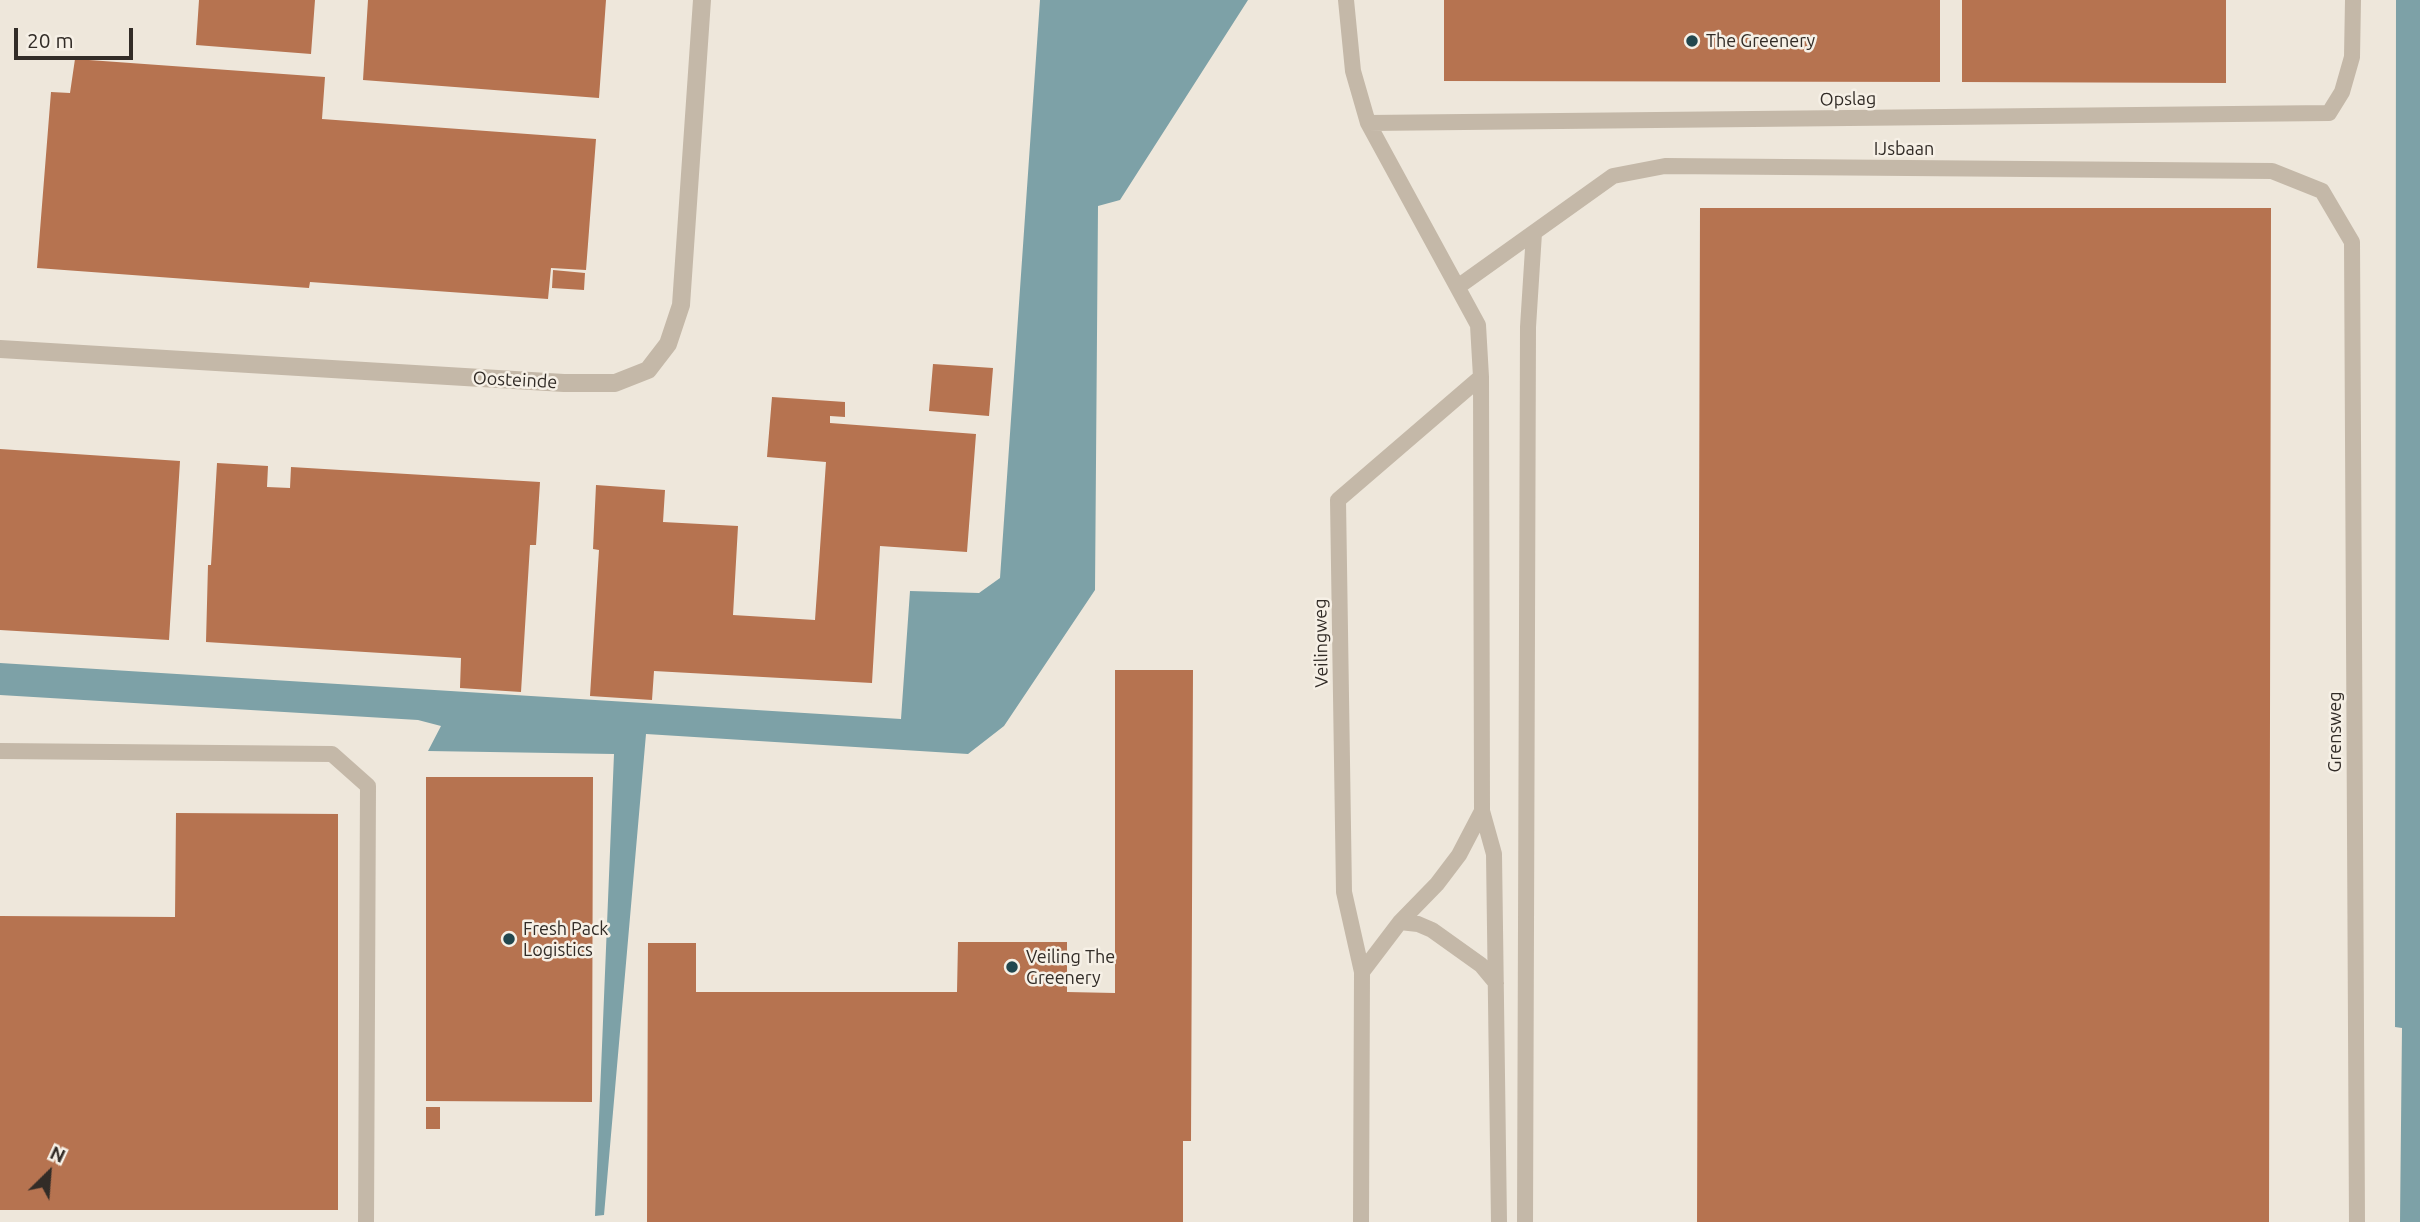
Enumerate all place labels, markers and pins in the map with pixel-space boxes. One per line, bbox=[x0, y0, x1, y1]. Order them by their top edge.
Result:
place label: The Greenery bbox=[1706, 30, 1815, 52]
marker: The Greenery bbox=[1684, 33, 1700, 49]
place label: Fresh Pack Logistics bbox=[523, 918, 608, 960]
marker: Fresh Pack Logistics bbox=[501, 931, 517, 947]
place label: Veiling The Greenery bbox=[1026, 946, 1115, 988]
marker: Veiling The Greenery bbox=[1004, 959, 1020, 975]

